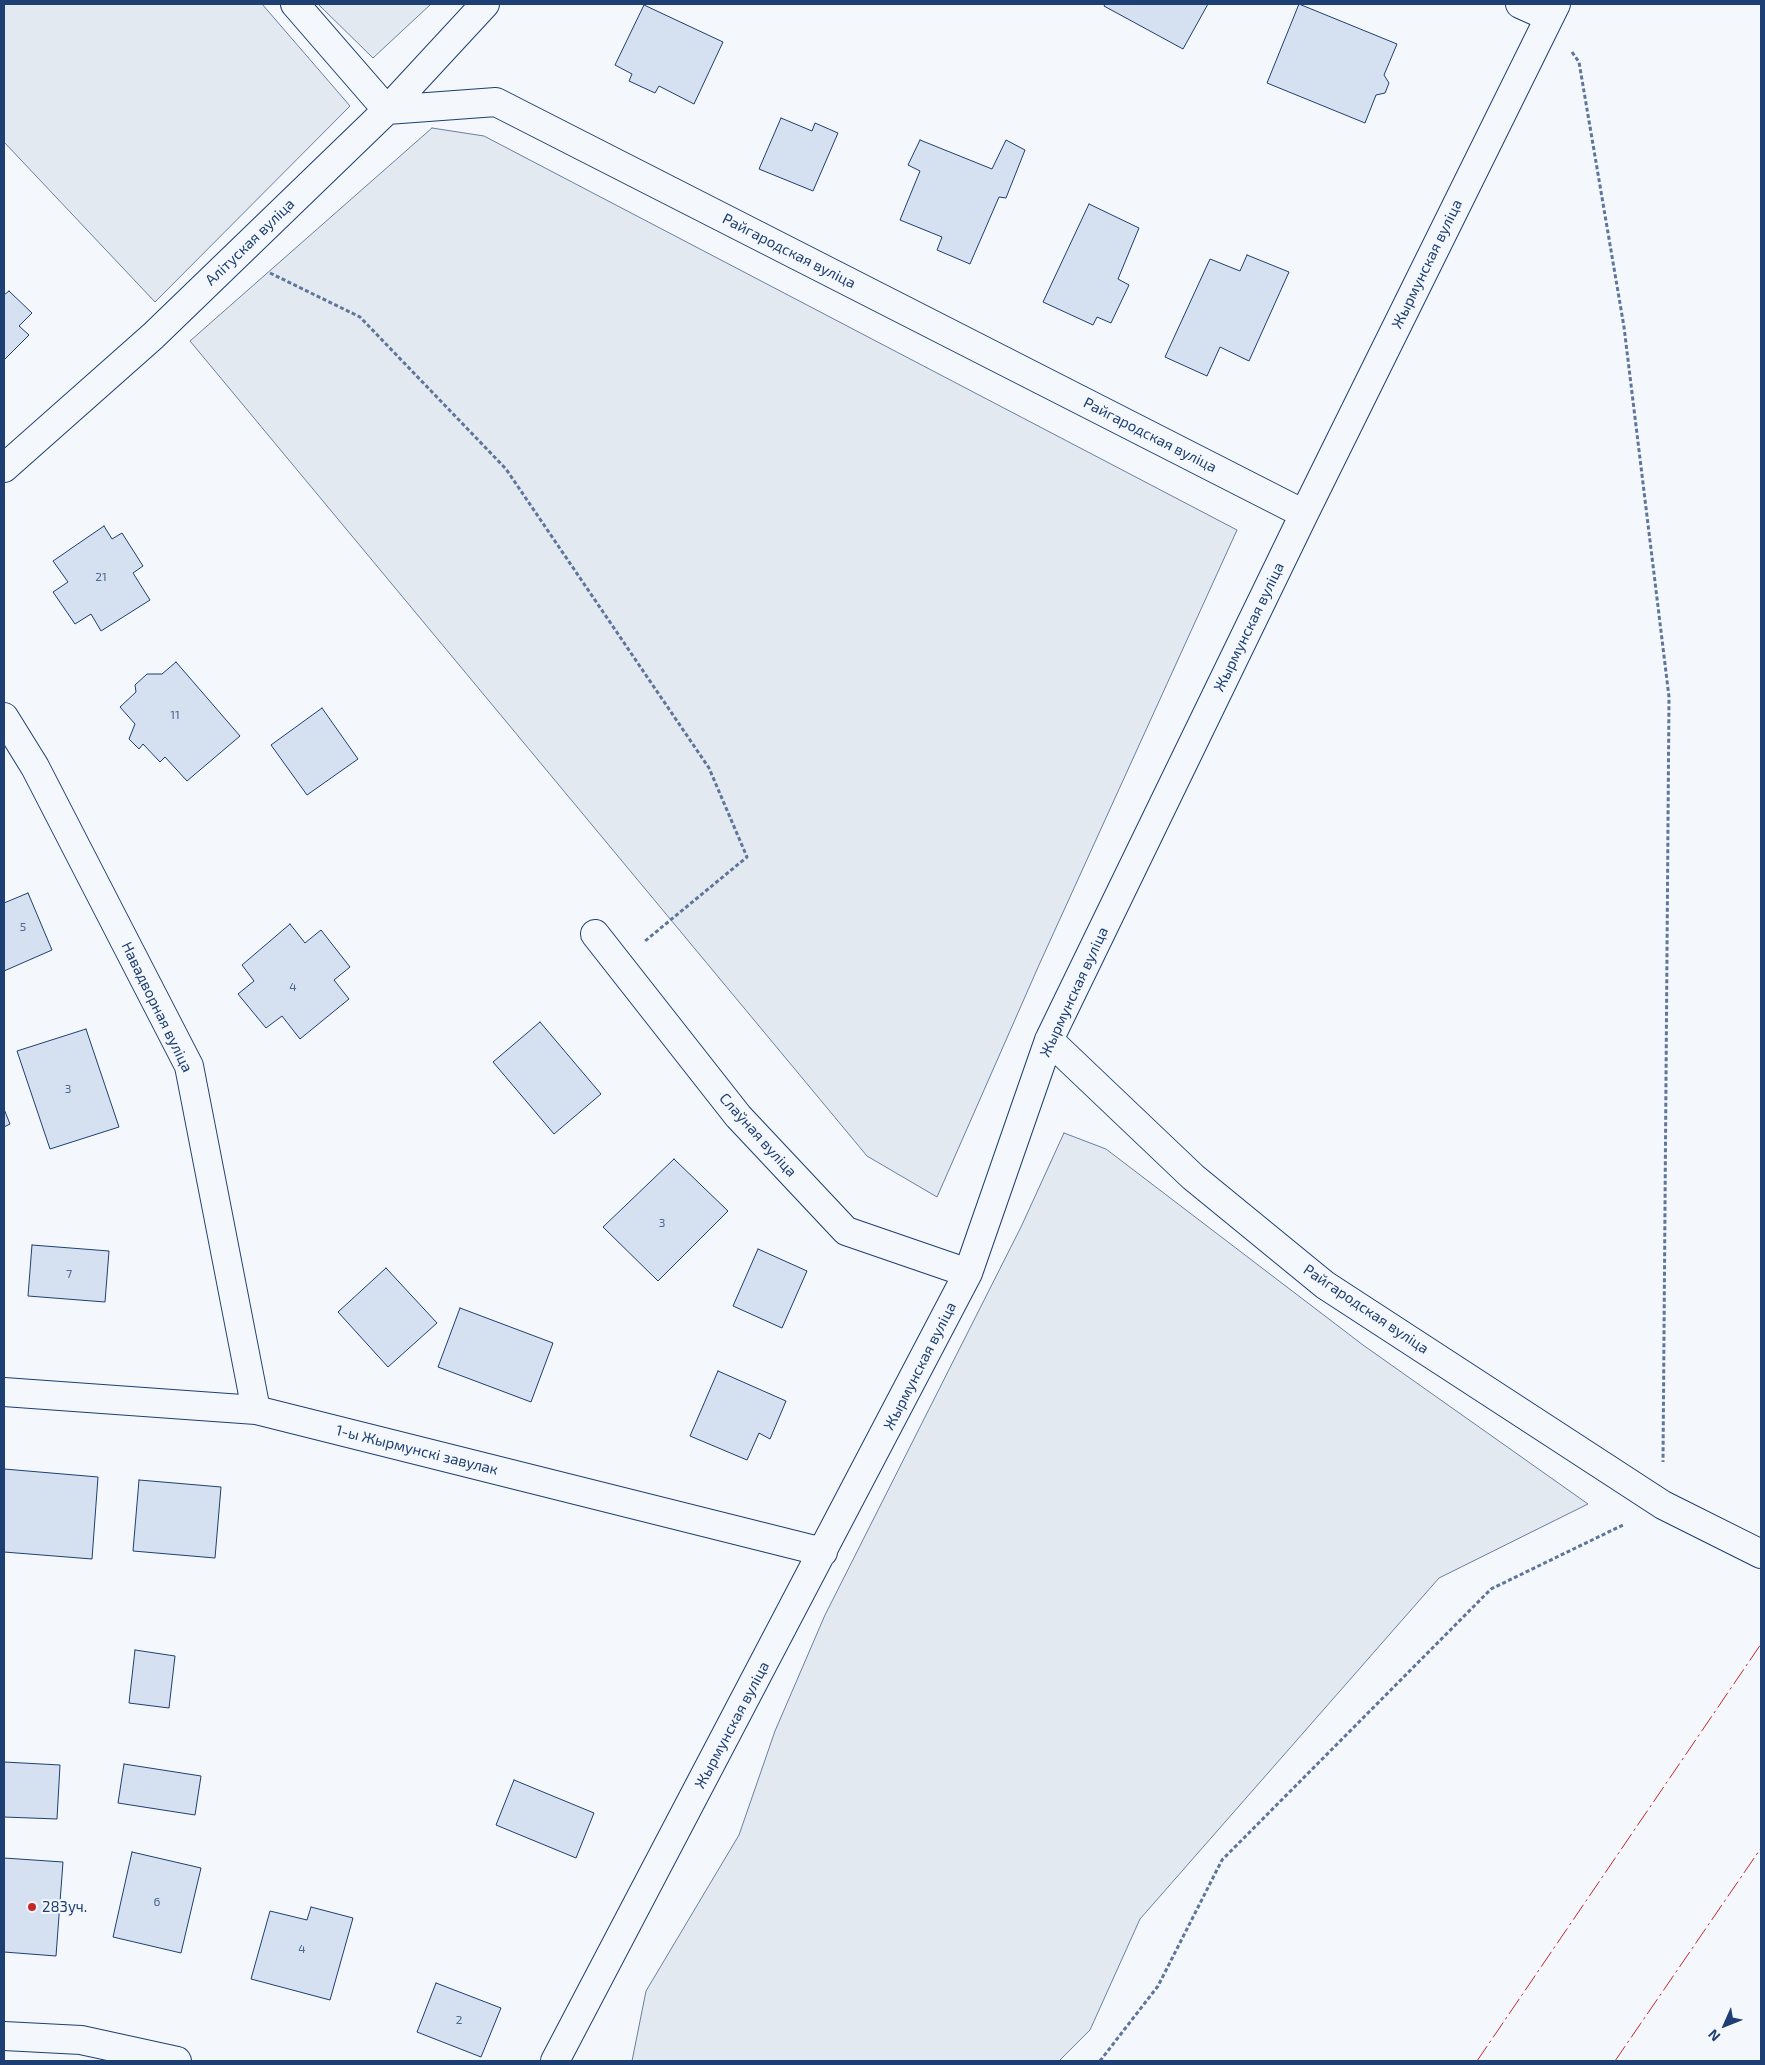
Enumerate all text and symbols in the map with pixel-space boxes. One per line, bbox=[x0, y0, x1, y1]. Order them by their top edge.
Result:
street label: Алітуская вуліца bbox=[202, 195, 298, 289]
street label: Жырмунская вуліца bbox=[1388, 197, 1466, 331]
street label: Райгародская вуліца bbox=[719, 210, 859, 292]
street label: Райгародская вуліца bbox=[1080, 394, 1220, 476]
street label: Жырмунская вуліца bbox=[1210, 560, 1288, 694]
house number: 21 bbox=[95, 570, 107, 584]
house number: 11 bbox=[170, 708, 180, 722]
house number: 5 bbox=[20, 920, 26, 934]
street label: Жырмунская вуліца bbox=[1036, 924, 1112, 1060]
street label: Навадворная вуліца bbox=[118, 939, 196, 1075]
house number: 4 bbox=[289, 980, 297, 994]
house number: 3 bbox=[65, 1082, 71, 1096]
street label: Слаўная вуліца bbox=[716, 1089, 800, 1181]
house number: 3 bbox=[659, 1216, 665, 1230]
street label: Райгародская вуліца bbox=[1300, 1260, 1432, 1358]
house number: 7 bbox=[66, 1267, 72, 1281]
street label: Жырмунская вуліца bbox=[880, 1299, 960, 1433]
street label: 1-ы Жырмунскі завулак bbox=[334, 1421, 500, 1479]
street label: Жырмунская вуліца bbox=[691, 1658, 773, 1792]
house number: 6 bbox=[154, 1895, 160, 1909]
place label: 283уч. bbox=[42, 1898, 87, 1916]
marker: 283уч. bbox=[26, 1901, 38, 1913]
house number: 4 bbox=[298, 1942, 306, 1956]
north arrow bbox=[1700, 2000, 1750, 2050]
house number: 2 bbox=[456, 2013, 462, 2027]
text: N bbox=[1704, 2026, 1723, 2045]

